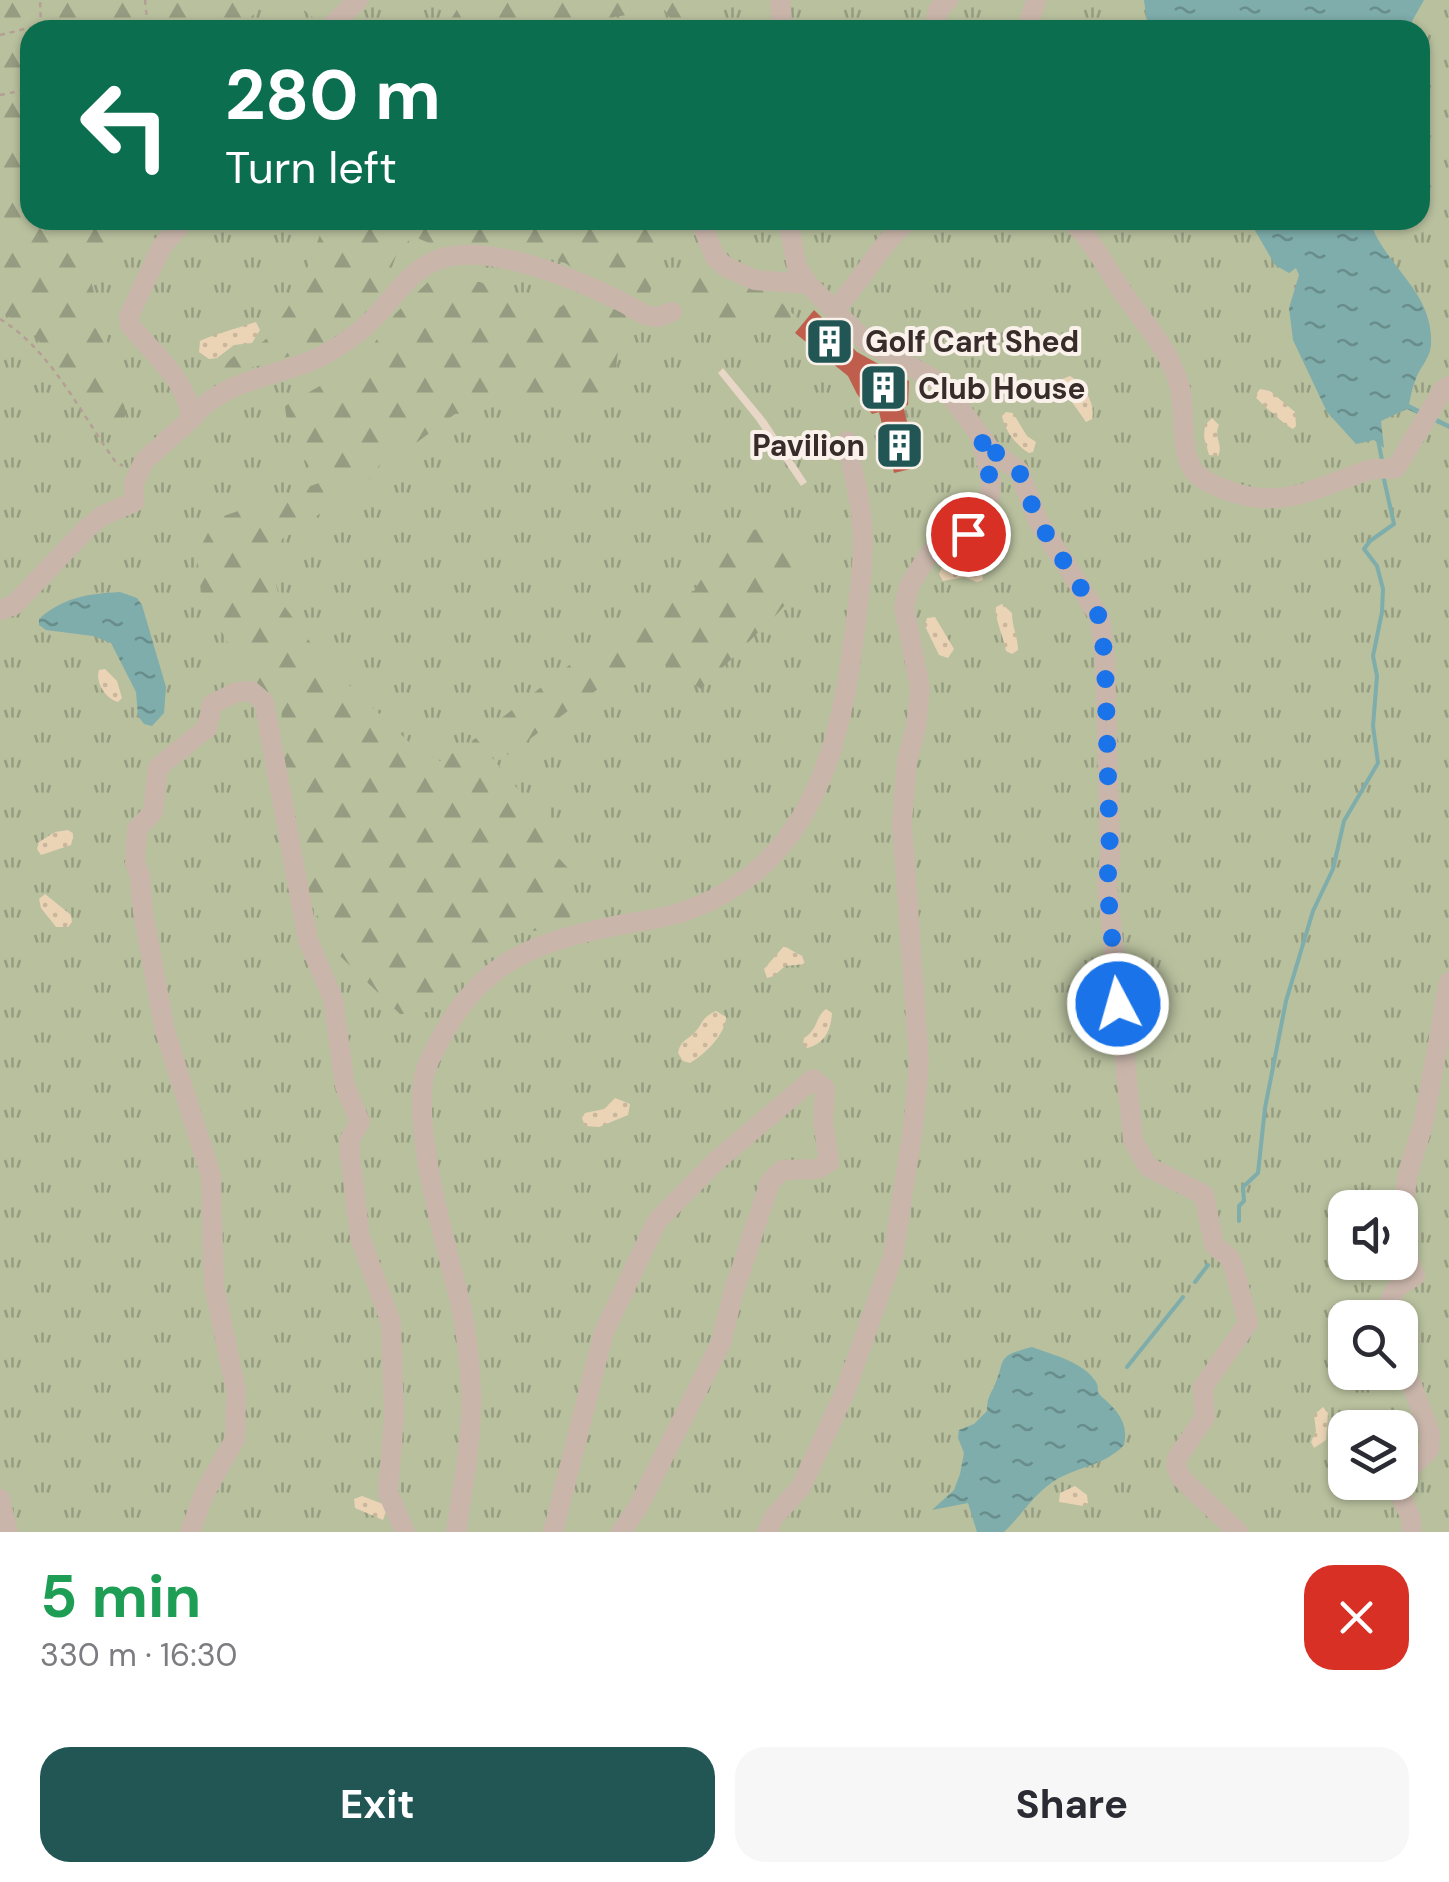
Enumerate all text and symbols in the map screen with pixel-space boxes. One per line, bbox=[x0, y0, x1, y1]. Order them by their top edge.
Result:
text: 280 m bbox=[225, 50, 441, 141]
icon: left bbox=[60, 60, 190, 190]
text: Turn left bbox=[225, 138, 397, 197]
building icon: Golf Cart Shed bbox=[804, 315, 856, 367]
place label: Golf Cart Shed bbox=[865, 322, 1079, 361]
building icon: Club House bbox=[857, 362, 909, 414]
place label: Club House bbox=[918, 369, 1086, 408]
building icon: Pavilion bbox=[874, 419, 926, 471]
place label: Pavilion bbox=[752, 426, 865, 465]
pin bbox=[926, 492, 1011, 577]
icon: arrive bbox=[941, 507, 996, 562]
position arrow bbox=[1066, 952, 1170, 1056]
map controls bbox=[1328, 1190, 1418, 1500]
button: sound bbox=[1328, 1190, 1418, 1280]
button: search bbox=[1328, 1300, 1418, 1390]
button: layers bbox=[1328, 1410, 1418, 1500]
text: 5 min bbox=[40, 1557, 201, 1636]
button: close bbox=[1304, 1565, 1409, 1670]
text: 330 m · 16:30 bbox=[40, 1634, 237, 1676]
button: Exit bbox=[40, 1747, 715, 1862]
button: Share bbox=[735, 1747, 1409, 1862]

